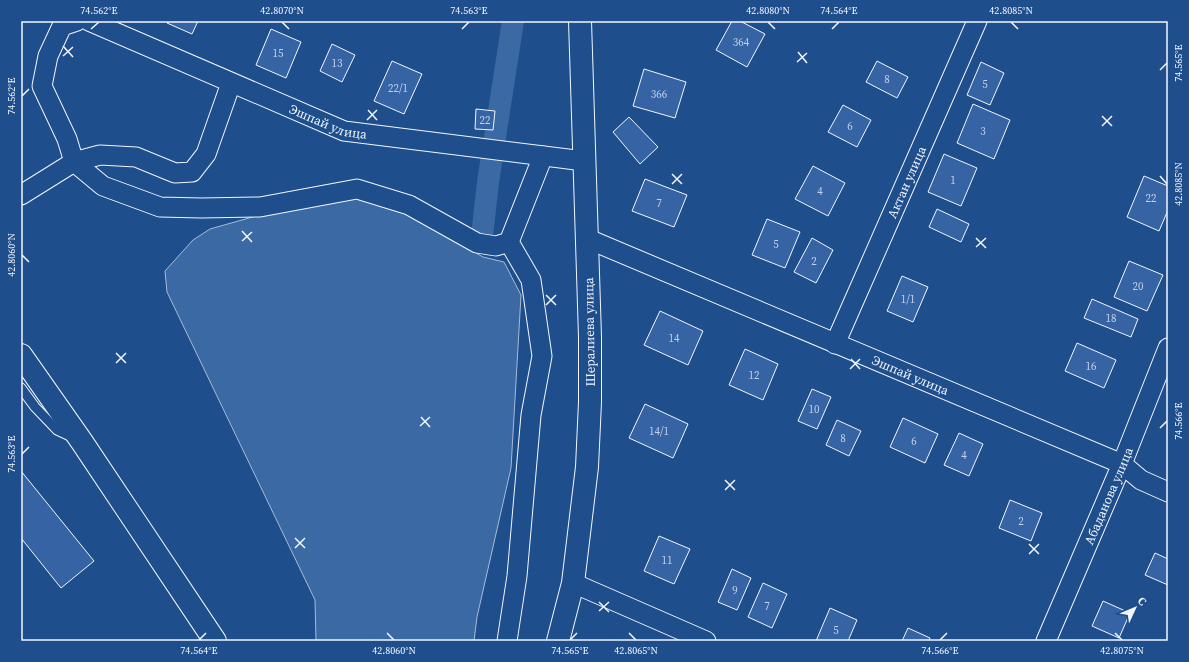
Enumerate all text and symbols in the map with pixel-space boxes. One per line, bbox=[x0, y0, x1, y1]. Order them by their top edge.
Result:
text: 74.562°E bbox=[80, 4, 118, 17]
text: 42.8070°N bbox=[260, 4, 304, 17]
text: 74.563°E bbox=[450, 4, 488, 17]
text: 42.8080°N bbox=[746, 4, 790, 17]
text: 74.564°E bbox=[820, 4, 858, 17]
text: 42.8085°N bbox=[989, 4, 1033, 17]
house number: 364 bbox=[733, 35, 750, 50]
text: 74.565°E bbox=[1172, 44, 1185, 82]
house number: 15 bbox=[273, 46, 284, 61]
house number: 13 bbox=[332, 56, 343, 71]
house number: 8 bbox=[884, 72, 890, 87]
text: 74.562°E bbox=[5, 77, 18, 115]
house number: 5 bbox=[982, 77, 988, 92]
house number: 22/1 bbox=[388, 81, 408, 96]
house number: 366 bbox=[651, 87, 668, 102]
street label: Эшпай улица bbox=[287, 100, 368, 143]
house number: 22 bbox=[480, 113, 491, 128]
house number: 6 bbox=[847, 119, 853, 134]
house number: 3 bbox=[980, 124, 986, 139]
street label: Актан улица bbox=[883, 143, 930, 221]
text: 42.8085°N bbox=[1172, 162, 1185, 206]
house number: 1 bbox=[950, 173, 956, 188]
house number: 4 bbox=[817, 184, 823, 199]
house number: 22 bbox=[1146, 191, 1157, 206]
house number: 7 bbox=[656, 196, 662, 211]
text: 42.8060°N bbox=[5, 233, 18, 277]
house number: 5 bbox=[773, 237, 779, 252]
house number: 2 bbox=[811, 254, 817, 269]
street label: Шералиева улица bbox=[580, 277, 599, 387]
house number: 20 bbox=[1133, 279, 1144, 294]
house number: 1/1 bbox=[901, 292, 915, 307]
house number: 18 bbox=[1106, 311, 1117, 326]
house number: 14 bbox=[669, 331, 680, 346]
street label: Эшпай улица bbox=[869, 352, 952, 399]
house number: 16 bbox=[1086, 359, 1097, 374]
house number: 12 bbox=[749, 368, 760, 383]
house number: 10 bbox=[809, 402, 820, 417]
text: 74.566°E bbox=[1172, 402, 1185, 440]
house number: 14/1 bbox=[649, 424, 669, 439]
house number: 8 bbox=[840, 431, 846, 446]
house number: 6 bbox=[911, 434, 917, 449]
text: 74.563°E bbox=[5, 435, 18, 473]
street label: Абаданова улица bbox=[1080, 444, 1137, 547]
house number: 4 bbox=[961, 448, 967, 463]
house number: 2 bbox=[1018, 514, 1024, 529]
house number: 11 bbox=[662, 553, 673, 568]
house number: 9 bbox=[732, 583, 738, 598]
north arrow bbox=[1115, 588, 1155, 628]
text: С bbox=[1134, 594, 1150, 609]
house number: 7 bbox=[764, 599, 770, 614]
house number: 5 bbox=[833, 623, 839, 638]
text: 74.564°E bbox=[180, 644, 218, 657]
text: 42.8060°N bbox=[372, 644, 416, 657]
text: 74.565°E bbox=[551, 644, 589, 657]
text: 42.8065°N bbox=[614, 644, 658, 657]
text: 74.566°E bbox=[921, 644, 959, 657]
text: 42.8075°N bbox=[1100, 644, 1144, 657]

